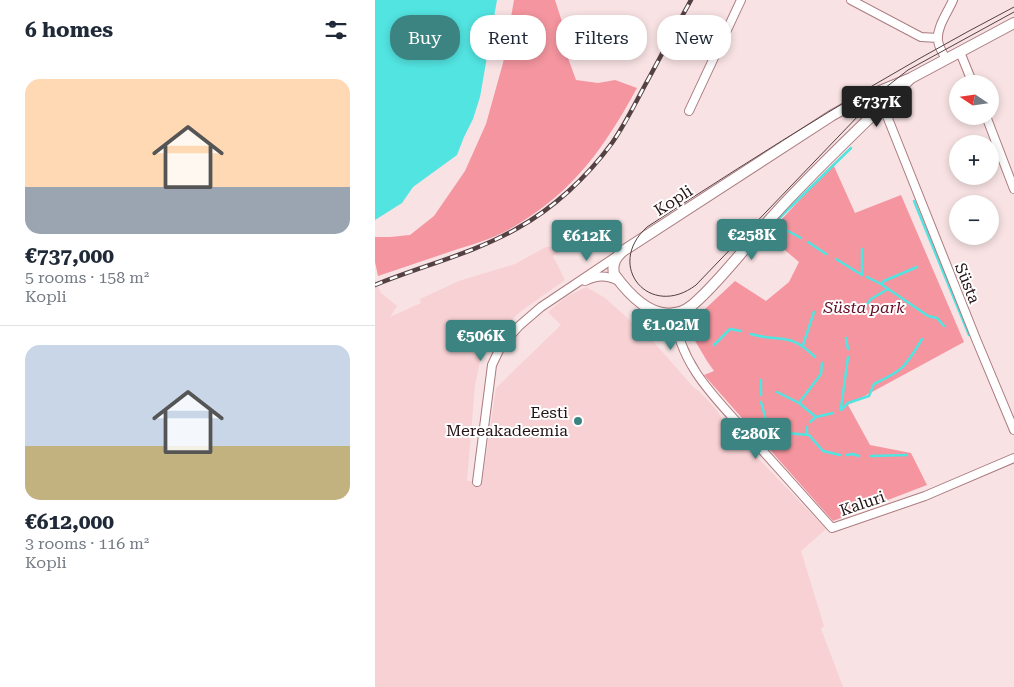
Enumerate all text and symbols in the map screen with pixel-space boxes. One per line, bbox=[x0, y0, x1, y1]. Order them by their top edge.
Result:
chip: Buy bbox=[390, 15, 460, 60]
chip: Rent bbox=[470, 15, 546, 60]
chip: Filters bbox=[556, 15, 647, 60]
chip: New bbox=[657, 15, 731, 60]
icon: filters bbox=[322, 16, 350, 44]
text: 6 homes bbox=[25, 18, 113, 42]
north arrow bbox=[949, 75, 999, 125]
map controls bbox=[949, 75, 999, 245]
pin: €737K bbox=[842, 86, 912, 128]
text: €737K bbox=[853, 92, 901, 111]
icon: home bbox=[143, 112, 233, 202]
button: + bbox=[949, 135, 999, 185]
street label: Kopli bbox=[651, 181, 696, 220]
button: − bbox=[949, 195, 999, 245]
pin: €258K bbox=[717, 218, 787, 261]
pin: €612K bbox=[552, 220, 622, 262]
text: €258K bbox=[728, 225, 776, 244]
text: €612K bbox=[563, 226, 611, 245]
text: €737,000 bbox=[25, 244, 114, 268]
street label: Süsta bbox=[951, 260, 984, 307]
text: 5 rooms · 158 m² bbox=[25, 268, 149, 287]
text: Kopli bbox=[25, 287, 67, 306]
park label: Süsta park bbox=[822, 298, 905, 317]
pin: €1.02M bbox=[630, 308, 712, 351]
text: €1.02M bbox=[643, 315, 699, 334]
pin: €506K bbox=[446, 320, 516, 362]
text: €506K bbox=[457, 326, 505, 345]
icon: home bbox=[143, 377, 233, 467]
place label: Eesti Mereakadeemia bbox=[446, 403, 568, 440]
marker: Eesti Mereakadeemia bbox=[572, 415, 584, 427]
pin: €280K bbox=[721, 418, 791, 460]
text: €280K bbox=[732, 424, 780, 443]
street label: Kaluri bbox=[837, 487, 887, 520]
text: €612,000 bbox=[25, 510, 114, 534]
text: 3 rooms · 116 m² bbox=[25, 534, 149, 553]
text: Kopli bbox=[25, 553, 67, 572]

